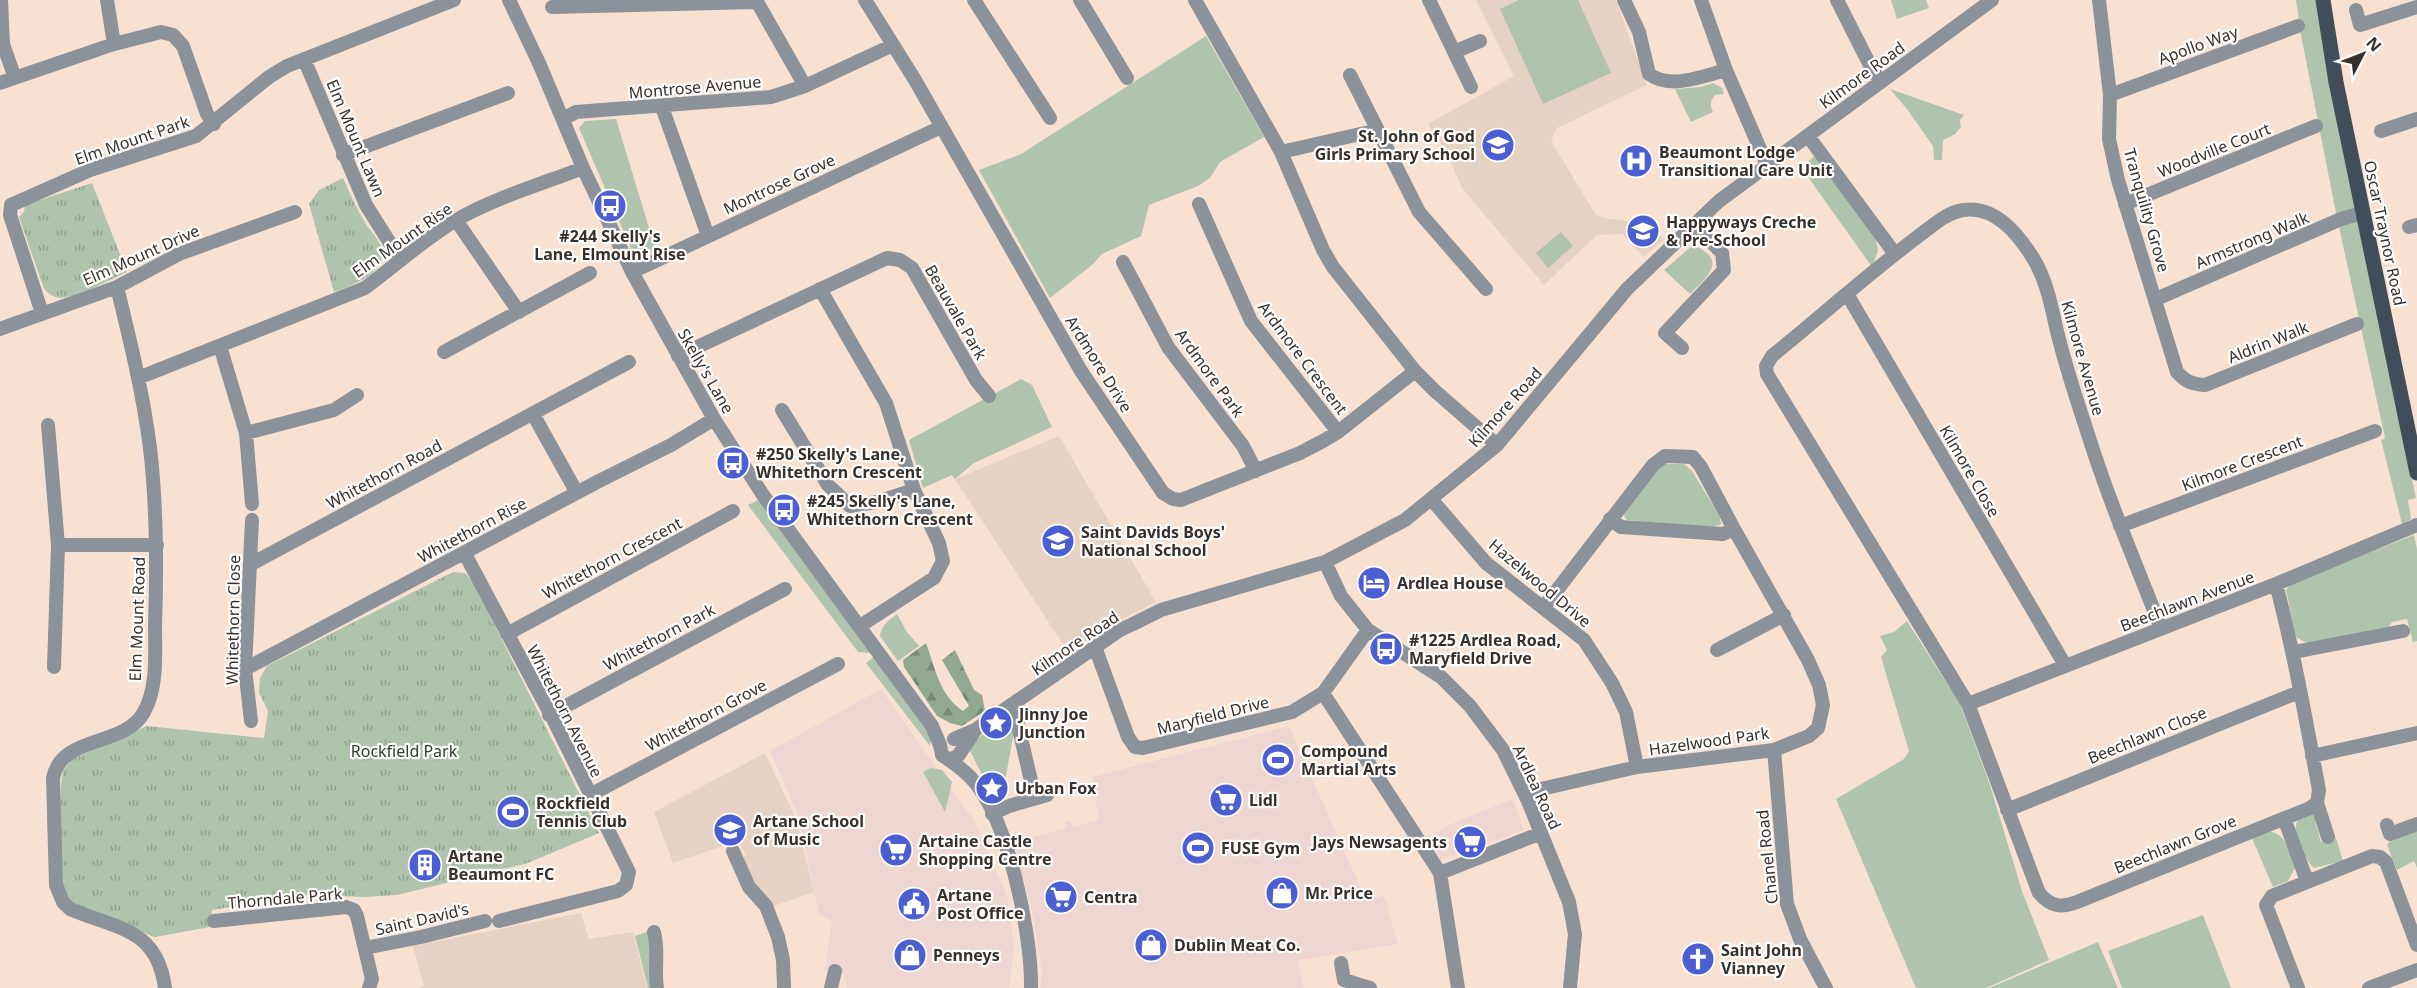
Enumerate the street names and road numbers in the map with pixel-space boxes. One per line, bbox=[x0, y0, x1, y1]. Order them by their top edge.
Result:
street label: Apollo Way bbox=[2155, 20, 2242, 70]
street label: Kilmore Road bbox=[1815, 36, 1909, 114]
street label: Montrose Avenue bbox=[628, 70, 762, 104]
street label: Elm Mount Lawn bbox=[321, 76, 391, 200]
street label: Elm Mount Park bbox=[72, 110, 193, 170]
street label: Woodville Court bbox=[2154, 117, 2274, 183]
street label: Tranquility Grove bbox=[2119, 145, 2175, 275]
street label: Montrose Grove bbox=[719, 148, 839, 220]
street label: Oscar Traynor Road bbox=[2359, 158, 2411, 308]
street label: Elm Mount Rise bbox=[348, 197, 456, 283]
street label: Armstrong Walk bbox=[2192, 206, 2313, 274]
street label: Elm Mount Drive bbox=[79, 219, 203, 291]
street label: Beauvale Park bbox=[920, 260, 992, 364]
street label: Ardmore Crescent bbox=[1253, 297, 1353, 419]
street label: Kilmore Avenue bbox=[2056, 298, 2110, 418]
street label: Ardmore Drive bbox=[1061, 312, 1137, 416]
street label: Aldrin Walk bbox=[2224, 316, 2312, 368]
street label: Ardmore Park bbox=[1170, 324, 1250, 422]
street label: Skelly's Lane bbox=[673, 325, 739, 417]
street label: Kilmore Road bbox=[1463, 362, 1547, 452]
street label: Kilmore Close bbox=[1935, 421, 2005, 521]
street label: Kilmore Crescent bbox=[2178, 430, 2306, 496]
street label: Whitethorn Road bbox=[322, 434, 446, 514]
street label: Whitethorn Rise bbox=[414, 492, 530, 568]
street label: Whitethorn Crescent bbox=[538, 512, 686, 604]
street label: Hazelwood Drive bbox=[1484, 534, 1596, 632]
street label: Whitethorn Close bbox=[221, 555, 245, 685]
street label: Elm Mount Road bbox=[124, 556, 150, 682]
street label: Beechlawn Avenue bbox=[2117, 565, 2257, 637]
street label: Whitethorn Park bbox=[599, 598, 719, 676]
street label: Kilmore Road bbox=[1027, 606, 1123, 680]
street label: Whitethorn Avenue bbox=[522, 641, 608, 781]
street label: Whitethorn Grove bbox=[642, 674, 770, 756]
street label: Maryfield Drive bbox=[1155, 690, 1271, 740]
street label: Beechlawn Close bbox=[2084, 701, 2210, 769]
street label: Hazelwood Park bbox=[1647, 722, 1771, 760]
street label: Ardlea Road bbox=[1508, 741, 1566, 833]
street label: Chanel Road bbox=[1751, 809, 1783, 905]
street label: Beechlawn Grove bbox=[2111, 809, 2239, 879]
street label: Thorndale Park bbox=[227, 882, 344, 914]
street label: Saint David's bbox=[373, 898, 471, 940]

